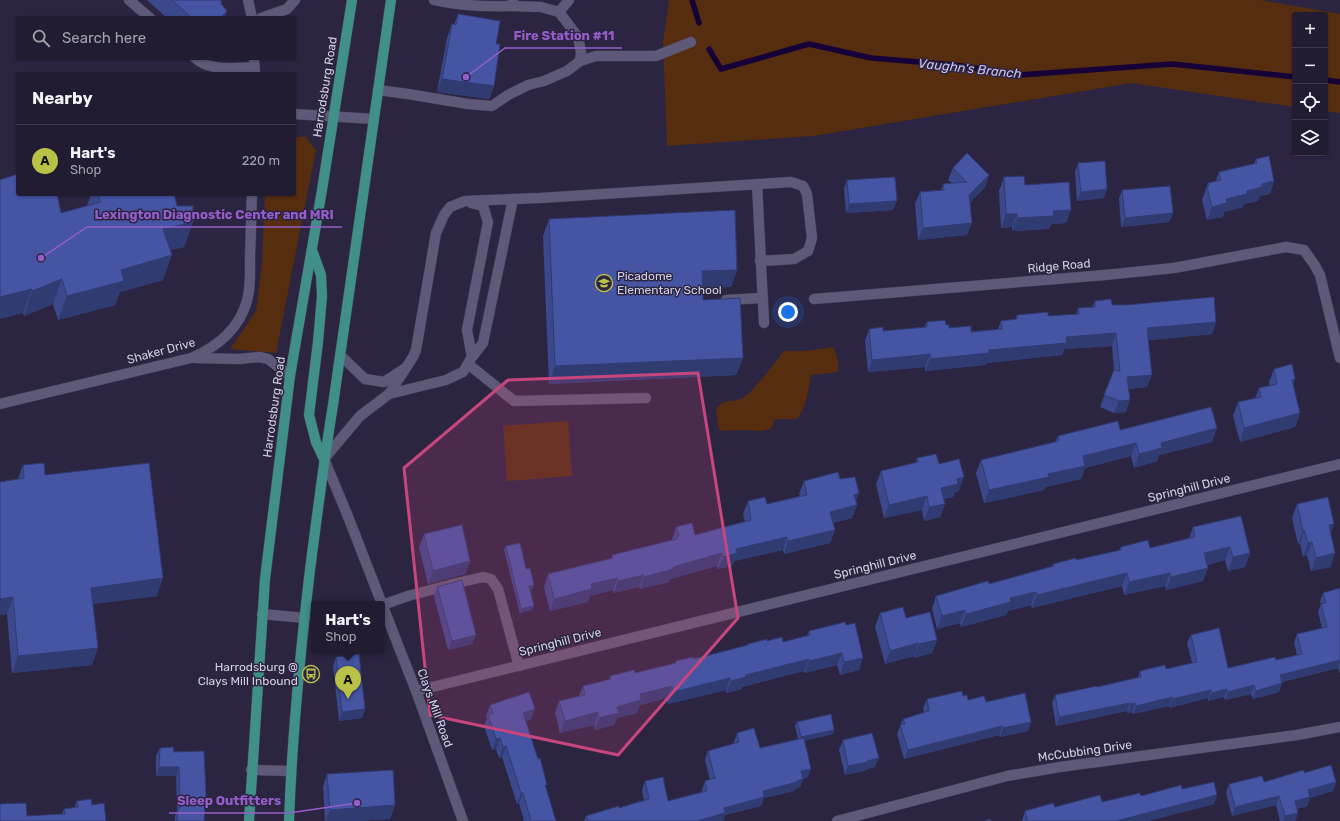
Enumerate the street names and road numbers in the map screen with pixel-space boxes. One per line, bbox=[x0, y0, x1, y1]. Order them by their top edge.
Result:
street label: Harrodsburg Road bbox=[310, 36, 340, 138]
street label: Ridge Road bbox=[1027, 256, 1091, 276]
street label: Shaker Drive bbox=[125, 335, 197, 367]
street label: Harrodsburg Road bbox=[260, 356, 288, 458]
street label: Springhill Drive bbox=[1146, 471, 1232, 505]
street label: Springhill Drive bbox=[832, 548, 918, 582]
street label: Springhill Drive bbox=[517, 625, 603, 659]
street label: Clays Mill Road bbox=[414, 667, 456, 749]
street label: McCubbing Drive bbox=[1037, 737, 1133, 765]

